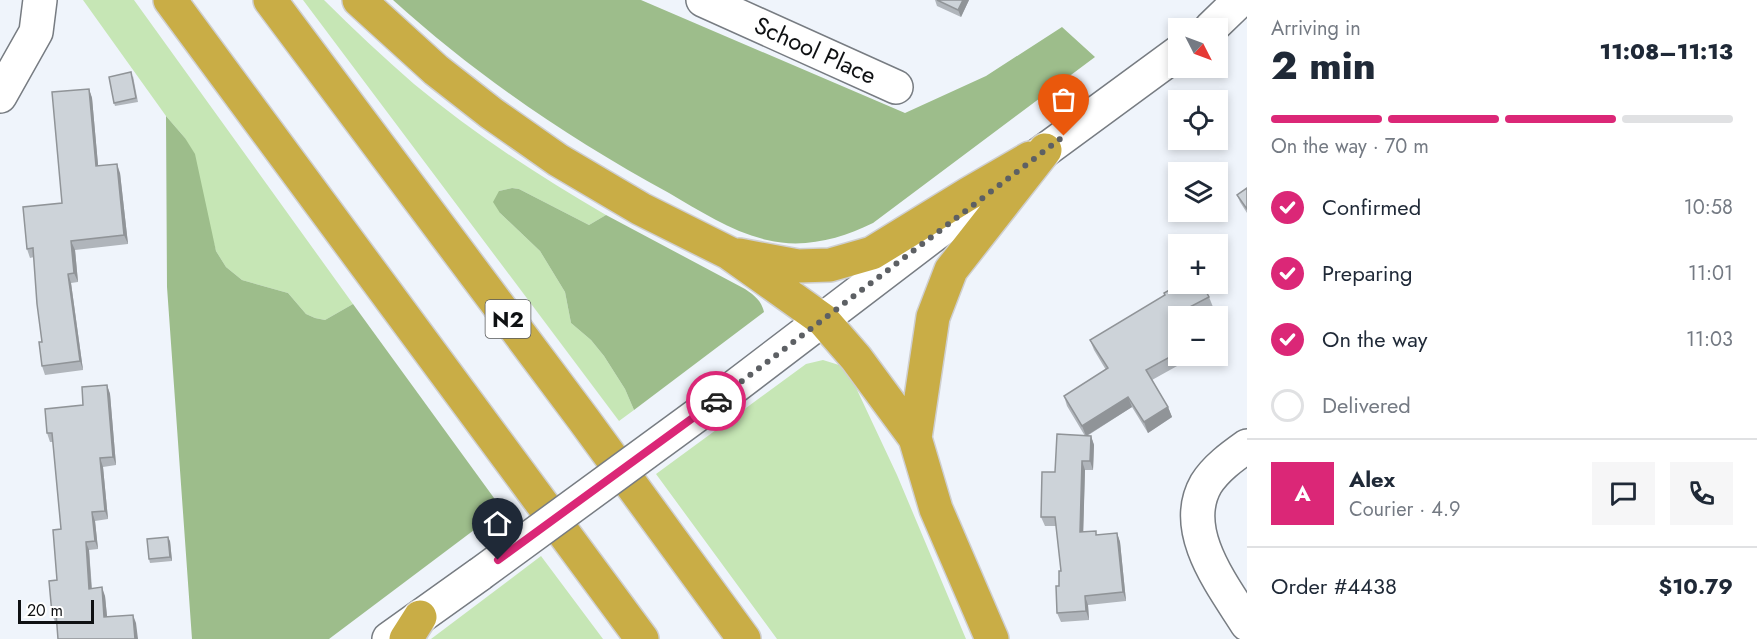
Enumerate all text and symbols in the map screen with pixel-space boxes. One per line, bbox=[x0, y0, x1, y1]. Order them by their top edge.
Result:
street label: School Place bbox=[749, 7, 882, 93]
text: Arriving in bbox=[1271, 14, 1361, 43]
north arrow bbox=[1168, 18, 1228, 78]
map controls bbox=[1168, 18, 1228, 366]
text: 11:08–11:13 bbox=[1600, 35, 1733, 67]
text: 2 min bbox=[1271, 37, 1376, 94]
pin bbox=[1038, 74, 1089, 136]
icon: bag bbox=[1047, 83, 1080, 116]
button: locate bbox=[1168, 90, 1228, 150]
text: On the way · 70 m bbox=[1271, 132, 1429, 161]
button: layers bbox=[1168, 162, 1228, 222]
icon: check bbox=[1271, 191, 1304, 224]
text: Confirmed bbox=[1322, 191, 1421, 223]
text: 10:58 bbox=[1684, 193, 1733, 222]
button: + bbox=[1168, 234, 1228, 294]
icon: check bbox=[1271, 257, 1304, 290]
text: Preparing bbox=[1322, 257, 1413, 289]
text: 11:01 bbox=[1688, 259, 1733, 288]
road number: N2 bbox=[486, 300, 530, 338]
button: − bbox=[1168, 306, 1228, 366]
icon: check bbox=[1271, 323, 1304, 356]
text: On the way bbox=[1322, 323, 1427, 355]
text: 11:03 bbox=[1686, 325, 1733, 354]
courier bbox=[686, 371, 746, 431]
icon: car bbox=[700, 385, 733, 418]
text: Delivered bbox=[1322, 389, 1411, 421]
button: chat bbox=[1592, 462, 1655, 525]
button: phone bbox=[1670, 462, 1733, 525]
text: Alex bbox=[1349, 463, 1395, 495]
text: A bbox=[1294, 477, 1311, 509]
text: Courier · 4.9 bbox=[1349, 495, 1461, 524]
pin bbox=[472, 498, 523, 560]
icon: home bbox=[481, 507, 514, 540]
text: Order #4438 bbox=[1271, 570, 1397, 602]
text: $10.79 bbox=[1658, 570, 1733, 602]
scale bar bbox=[18, 597, 94, 624]
text: 20 m bbox=[27, 599, 63, 622]

